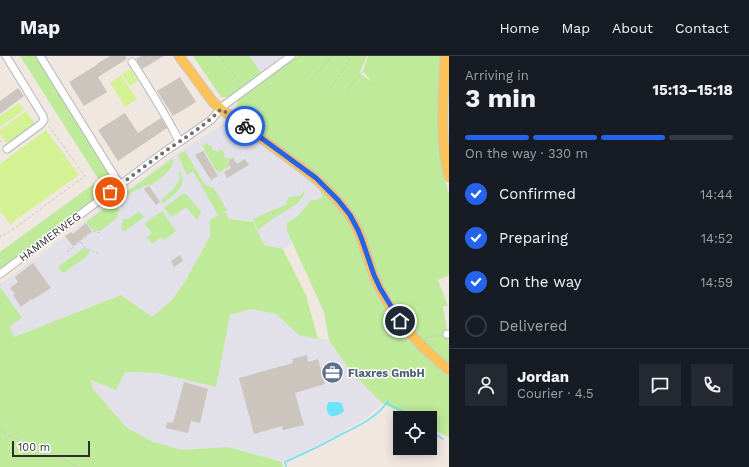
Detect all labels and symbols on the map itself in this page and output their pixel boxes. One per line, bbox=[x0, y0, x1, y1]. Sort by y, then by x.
courier bbox=[225, 106, 265, 146]
pin bbox=[93, 175, 127, 209]
street label: HAMMERWEG bbox=[17, 210, 83, 264]
pin bbox=[383, 304, 417, 338]
office icon: Flaxres GmbH bbox=[320, 360, 346, 386]
place label: Flaxres GmbH bbox=[348, 367, 425, 380]
scale bar bbox=[12, 439, 90, 458]

